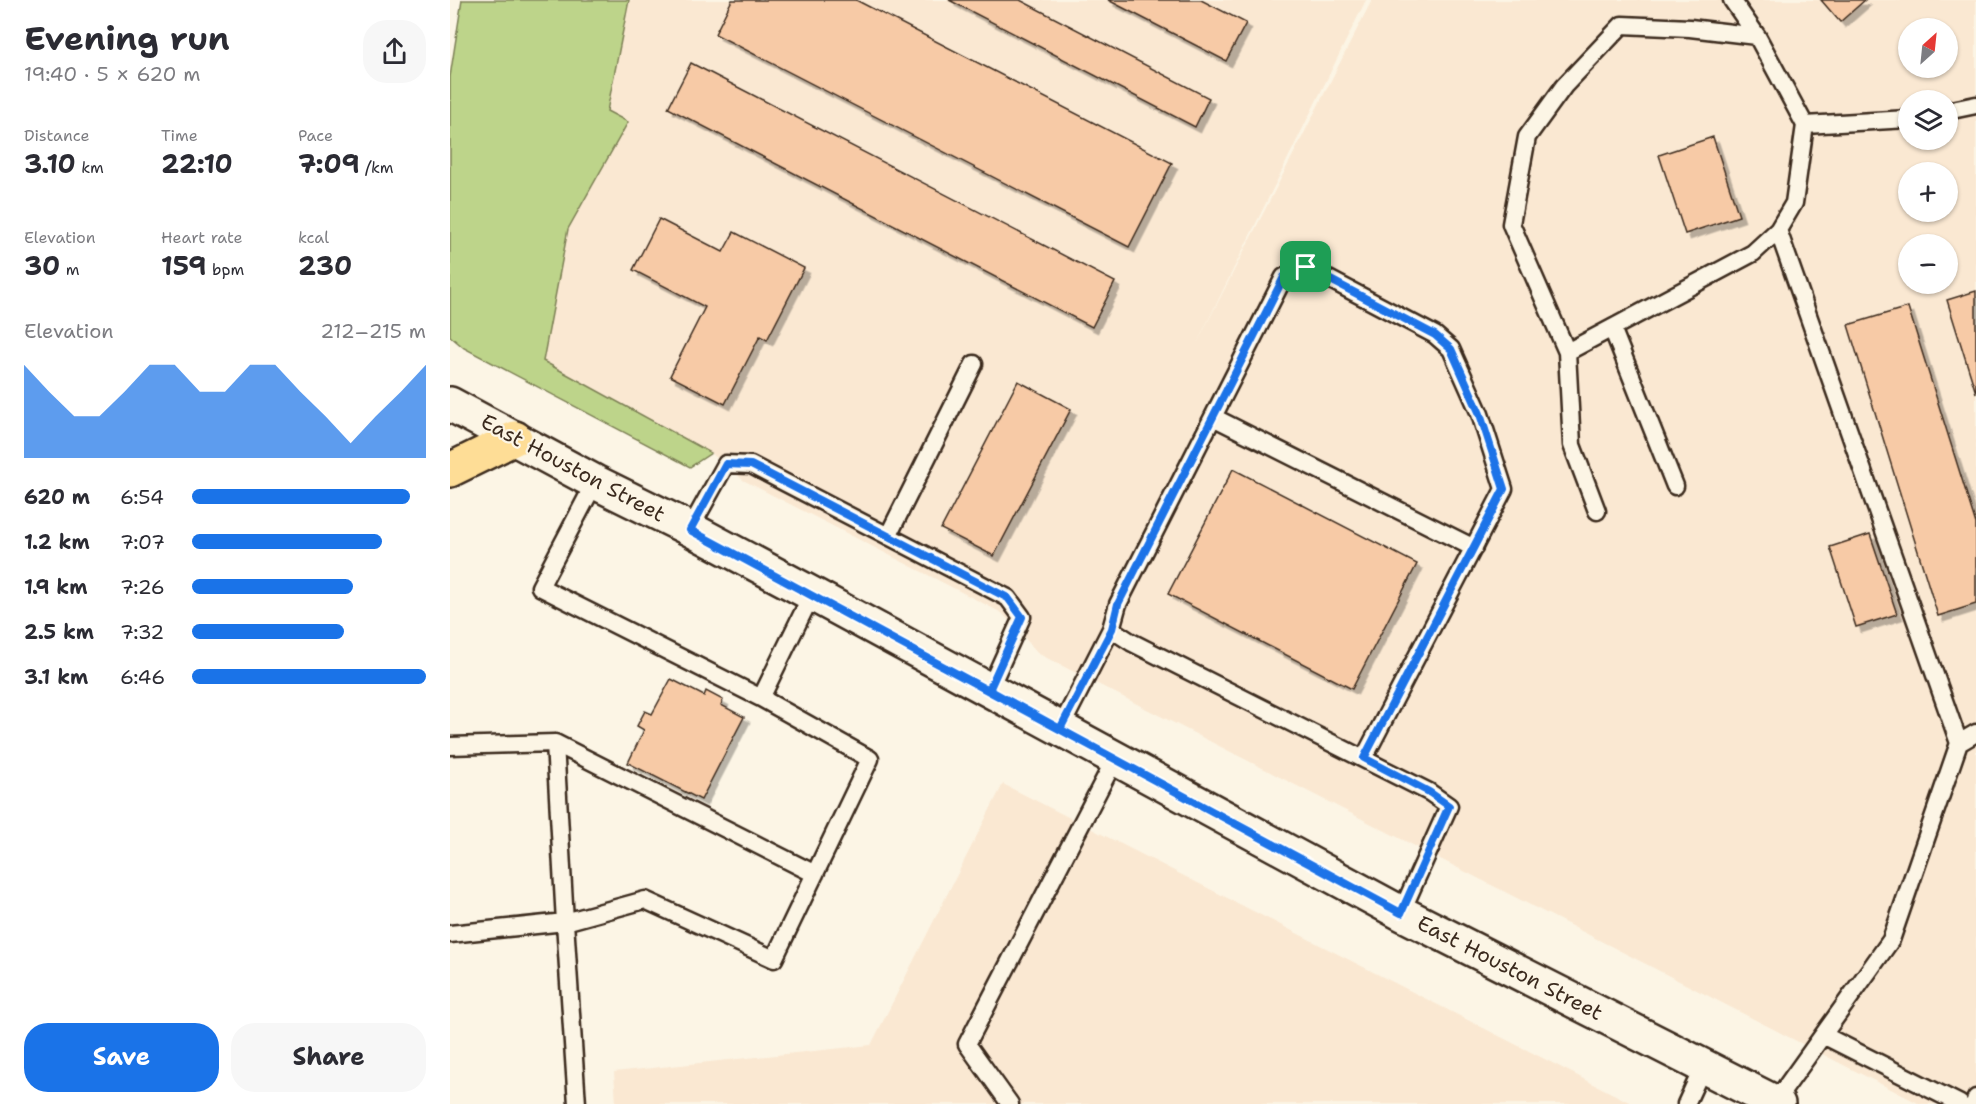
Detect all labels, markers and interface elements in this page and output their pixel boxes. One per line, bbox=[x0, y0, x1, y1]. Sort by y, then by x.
text: Evening run bbox=[24, 16, 230, 61]
north arrow bbox=[1898, 18, 1958, 78]
map controls bbox=[1898, 18, 1958, 294]
button: share bbox=[363, 20, 426, 83]
text: 19:40 · 5 × 620 m bbox=[24, 61, 201, 87]
button: layers bbox=[1898, 90, 1958, 150]
text: Distance bbox=[24, 125, 90, 146]
text: Time bbox=[161, 125, 198, 146]
text: Pace bbox=[298, 125, 333, 146]
text: 3.10 bbox=[24, 146, 76, 181]
text: 22:10 bbox=[161, 146, 233, 181]
text: 7:09 bbox=[298, 146, 360, 181]
text: km bbox=[76, 157, 104, 178]
text: /km bbox=[360, 157, 394, 178]
button: + bbox=[1898, 162, 1958, 222]
text: Elevation bbox=[24, 227, 96, 248]
text: Heart rate bbox=[161, 227, 243, 248]
text: kcal bbox=[298, 227, 329, 248]
button: − bbox=[1898, 234, 1958, 294]
pin bbox=[1280, 241, 1331, 292]
text: 30 bbox=[24, 248, 60, 283]
text: 159 bbox=[161, 248, 207, 283]
text: 230 bbox=[298, 248, 352, 283]
icon: arrive bbox=[1289, 250, 1322, 283]
text: m bbox=[60, 259, 80, 280]
text: bpm bbox=[207, 259, 244, 280]
text: Elevation bbox=[24, 318, 114, 344]
text: 212–215 m bbox=[320, 318, 426, 344]
street label: East Houston Street bbox=[476, 408, 670, 528]
text: 620 m bbox=[24, 484, 90, 510]
text: 6:54 bbox=[120, 484, 164, 510]
text: 1.2 km bbox=[24, 529, 90, 555]
text: 7:07 bbox=[120, 529, 165, 555]
text: 1.9 km bbox=[24, 574, 87, 600]
text: 7:26 bbox=[120, 574, 165, 600]
text: 2.5 km bbox=[24, 619, 94, 645]
text: 7:32 bbox=[120, 619, 164, 645]
text: 3.1 km bbox=[24, 664, 88, 690]
text: 6:46 bbox=[120, 664, 165, 690]
street label: East Houston Street bbox=[1412, 909, 1608, 1027]
button: Save bbox=[24, 1023, 219, 1092]
button: Share bbox=[231, 1023, 426, 1092]

